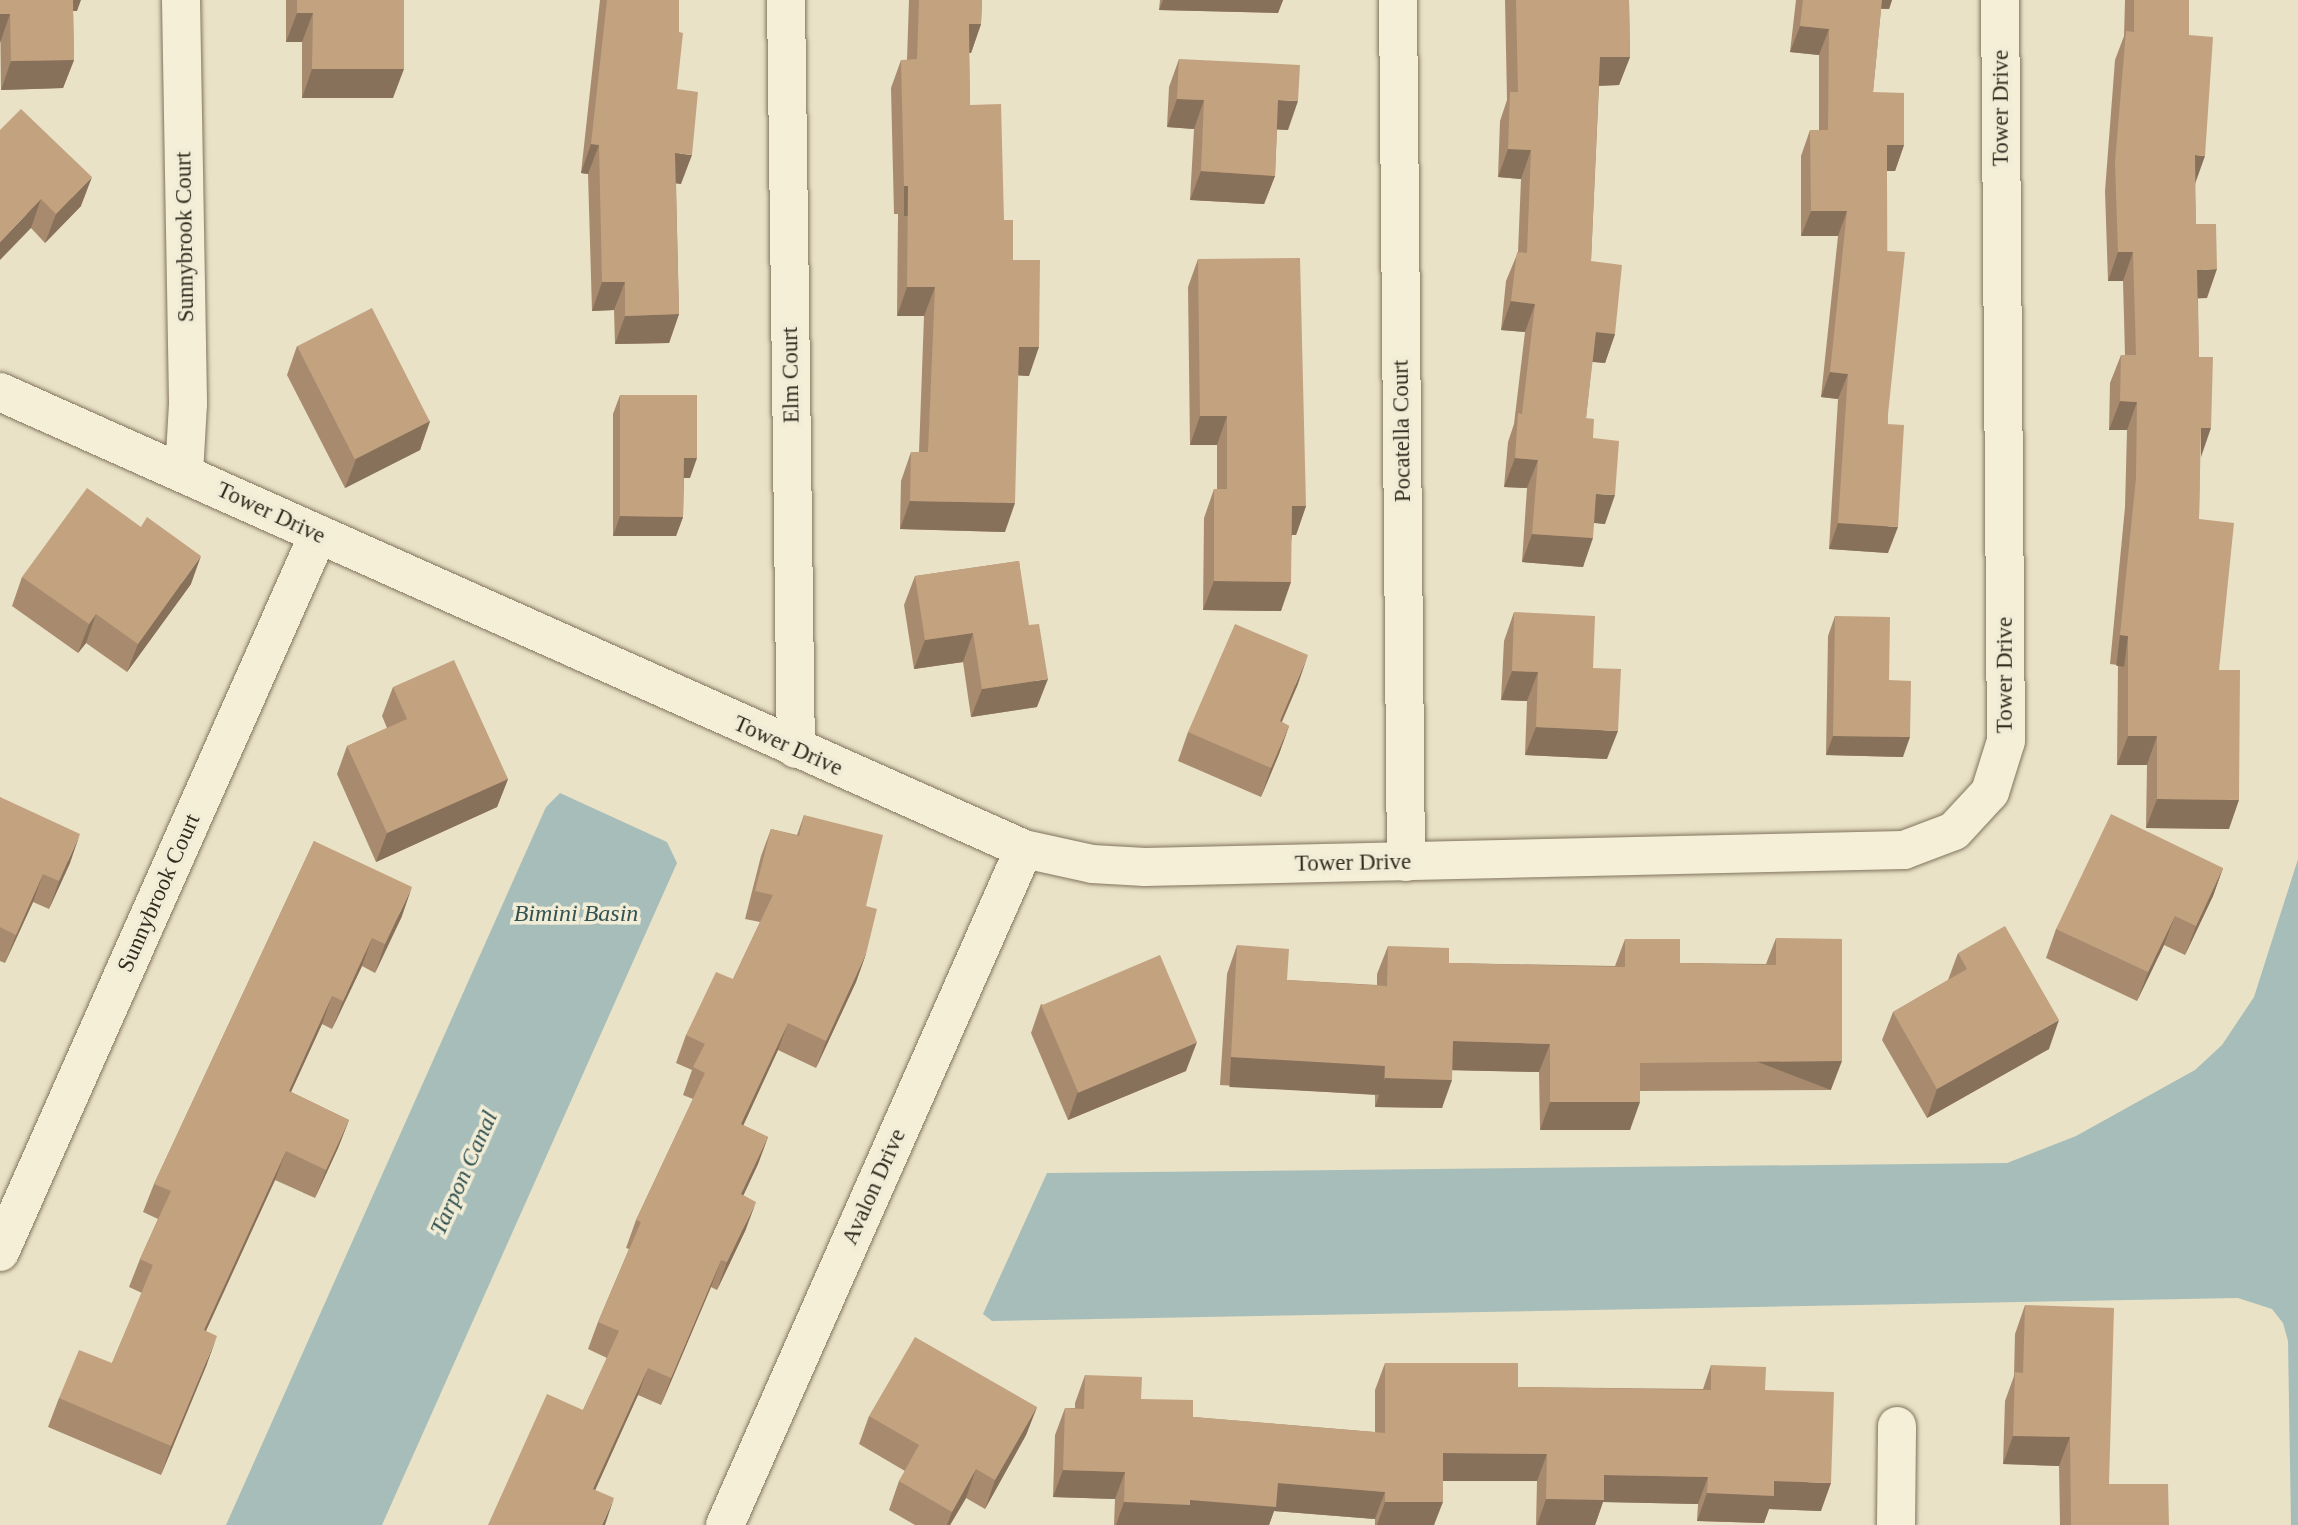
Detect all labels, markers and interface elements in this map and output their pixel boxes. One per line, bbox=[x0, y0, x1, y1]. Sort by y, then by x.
street label: Tower Drive bbox=[1987, 50, 2015, 166]
street label: Sunnybrook Court bbox=[170, 151, 200, 323]
street label: Elm Court bbox=[776, 327, 806, 423]
street label: Pocatella Court bbox=[1387, 360, 1417, 502]
street label: Tower Drive bbox=[212, 476, 330, 550]
street label: Tower Drive bbox=[1991, 617, 2019, 733]
street label: Tower Drive bbox=[729, 710, 847, 782]
street label: Sunnybrook Court bbox=[112, 809, 206, 977]
street label: Tower Drive bbox=[1294, 848, 1412, 878]
water label: Bimini Basin bbox=[514, 900, 638, 928]
water label: Tarpon Canal bbox=[424, 1106, 504, 1240]
street label: Avalon Drive bbox=[836, 1125, 912, 1249]

